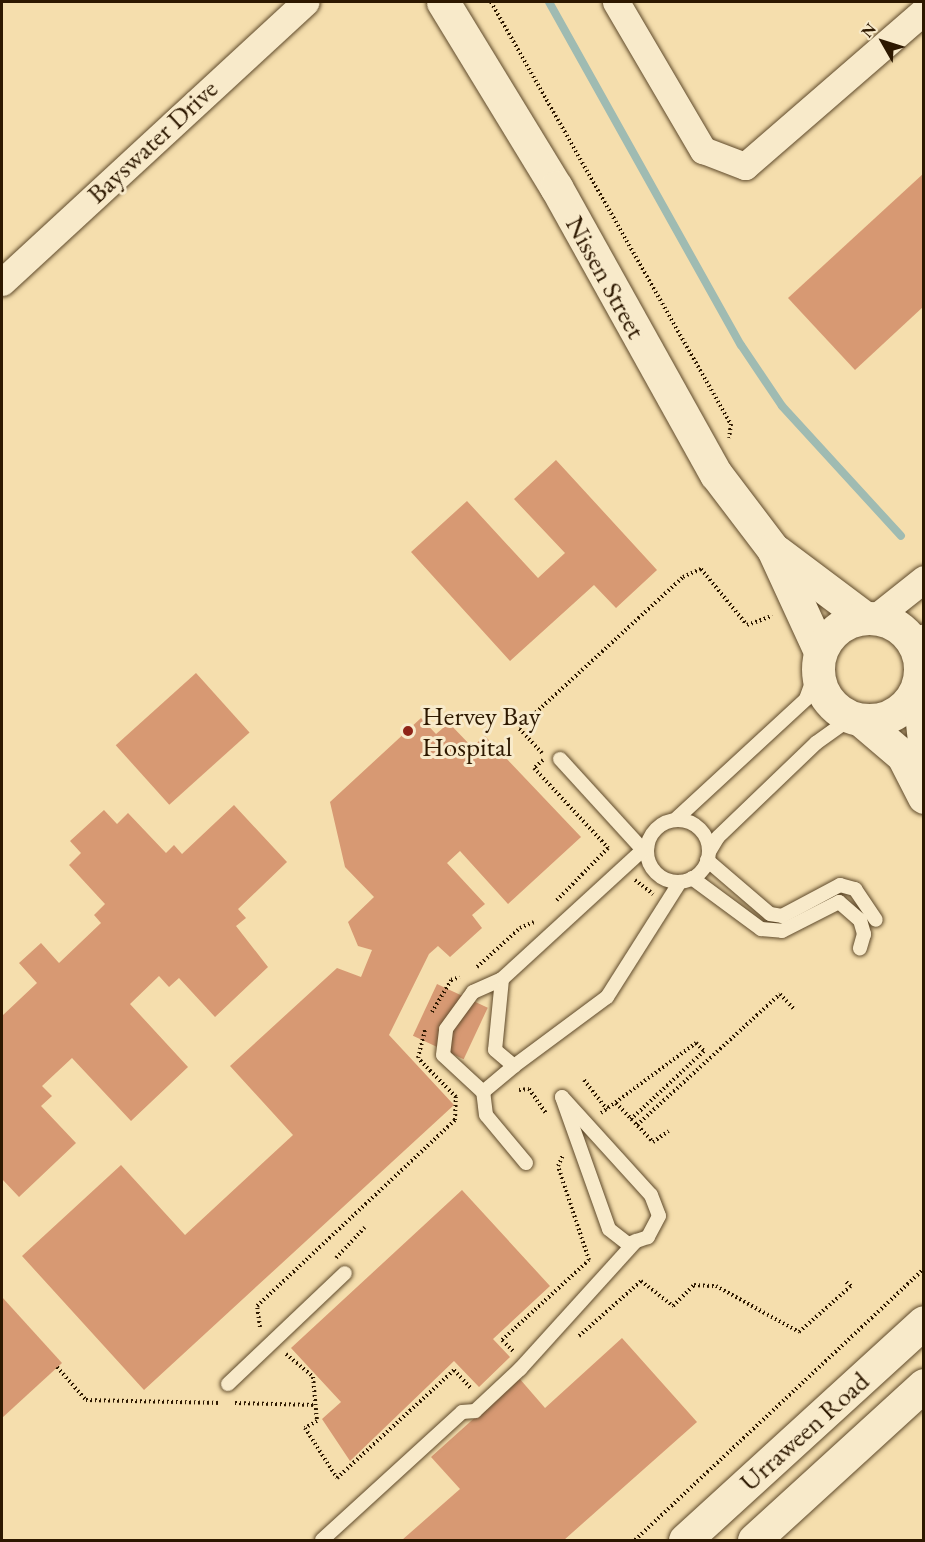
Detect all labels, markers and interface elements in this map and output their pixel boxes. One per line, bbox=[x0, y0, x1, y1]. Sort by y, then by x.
north arrow bbox=[853, 12, 913, 72]
text: N bbox=[856, 19, 881, 42]
street label: Bayswater Drive bbox=[80, 72, 224, 210]
street label: Nissen Street bbox=[559, 210, 653, 344]
place label: Hervey Bay Hospital bbox=[422, 699, 541, 762]
marker: Hervey Bay Hospital bbox=[399, 722, 417, 740]
street label: Urraween Road bbox=[733, 1364, 875, 1498]

